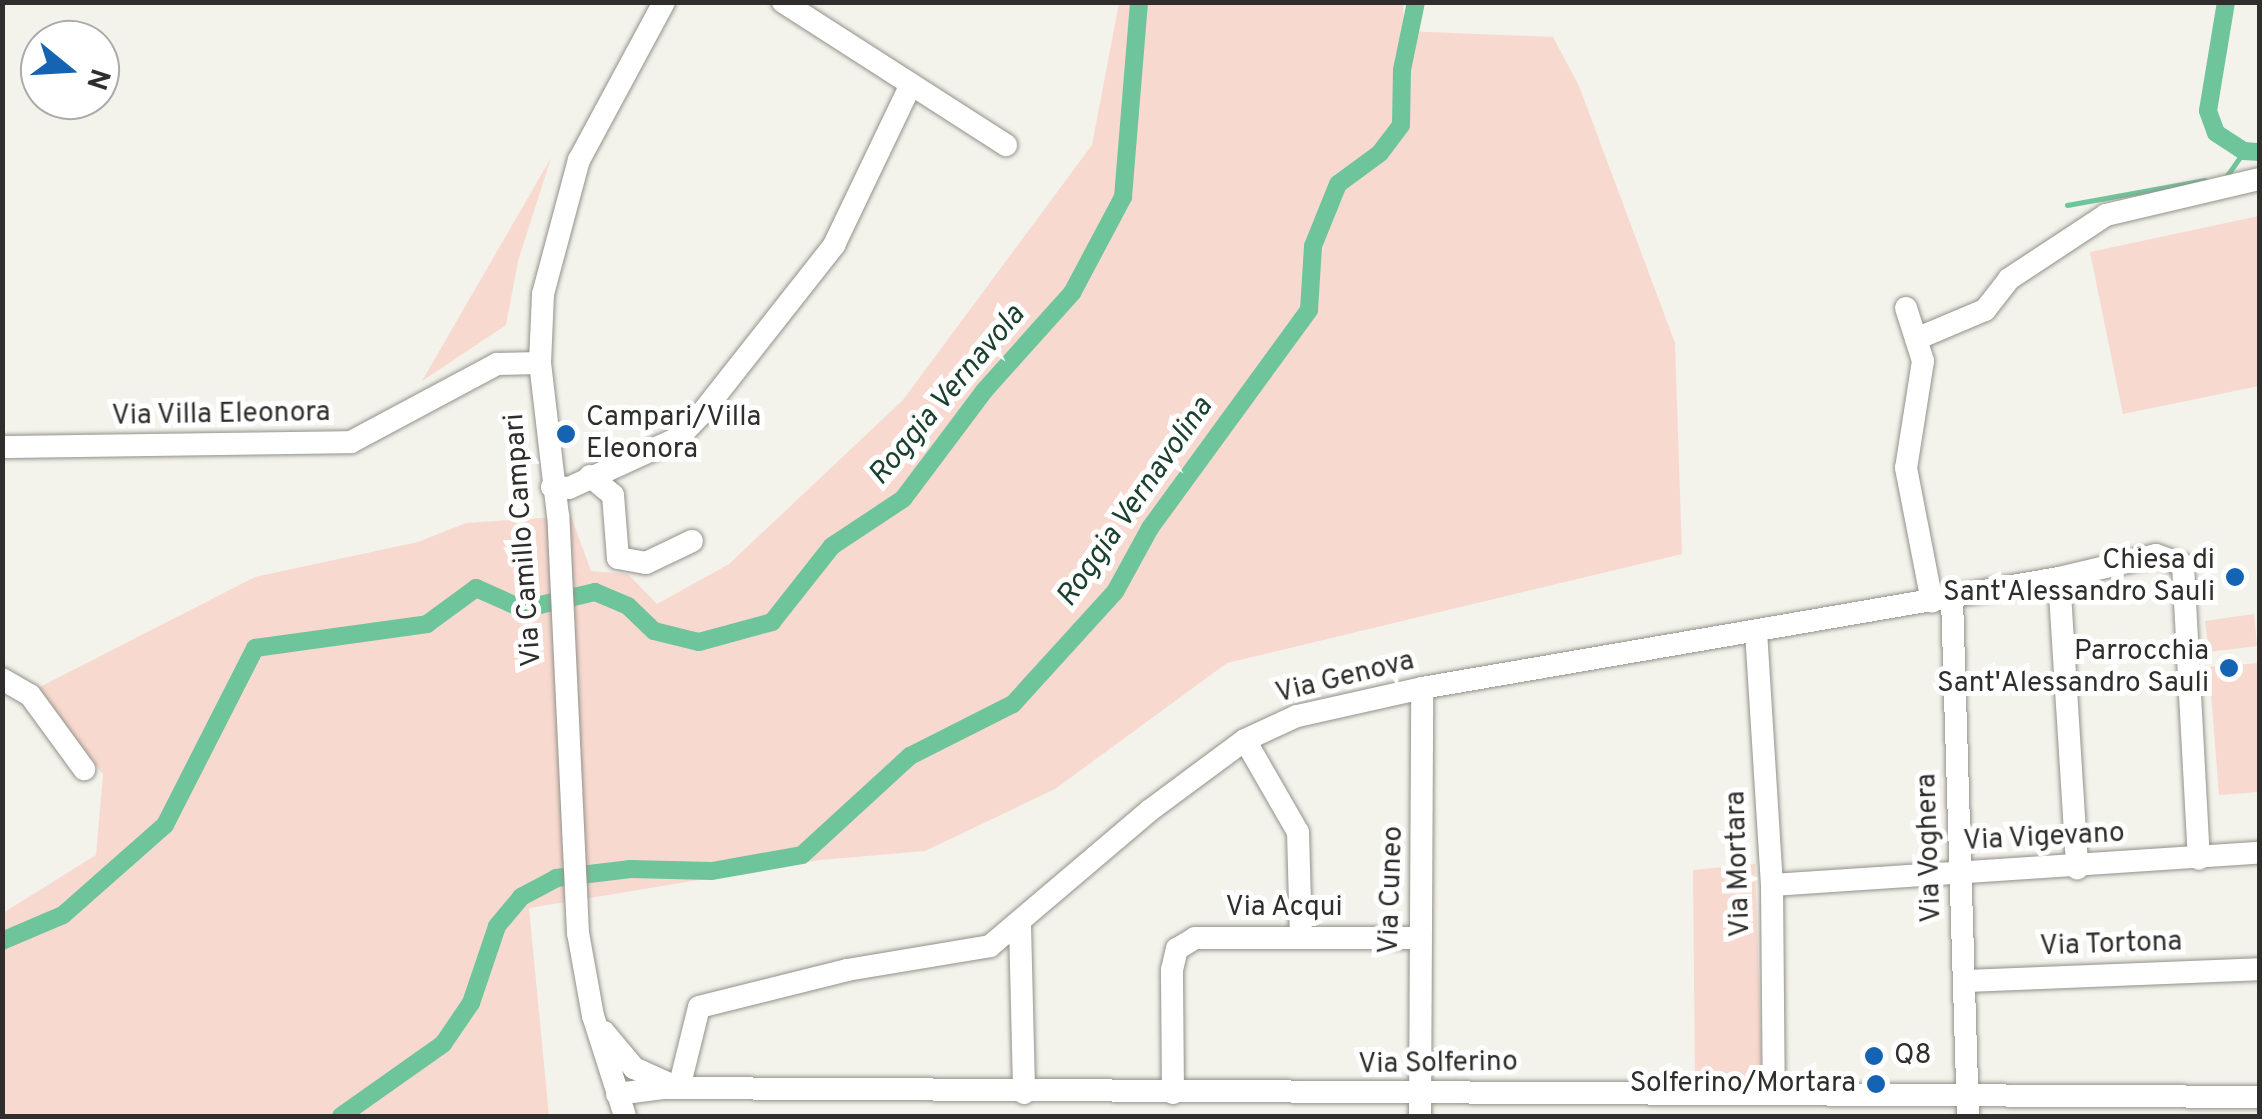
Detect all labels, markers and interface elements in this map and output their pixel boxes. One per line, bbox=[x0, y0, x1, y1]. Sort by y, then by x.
north arrow bbox=[20, 20, 120, 120]
text: N bbox=[76, 64, 117, 94]
water label: Roggia Vernavola bbox=[862, 298, 1034, 494]
water label: Roggia Vernavolina bbox=[1050, 391, 1222, 615]
street label: Via Villa Eleonora bbox=[111, 396, 331, 434]
place label: Campari/Villa Eleonora bbox=[586, 401, 761, 467]
street label: Via Camillo Campari bbox=[498, 412, 550, 668]
marker: Campari/Villa Eleonora bbox=[555, 423, 577, 445]
place label: Chiesa di Sant'Alessandro Sauli bbox=[1943, 544, 2215, 610]
marker: Chiesa di Sant'Alessandro Sauli bbox=[2224, 566, 2246, 588]
place label: Parrocchia Sant'Alessandro Sauli bbox=[1937, 635, 2209, 701]
street label: Via Genova bbox=[1272, 645, 1418, 711]
marker: Parrocchia Sant'Alessandro Sauli bbox=[2218, 657, 2240, 679]
street label: Via Voghera bbox=[1911, 772, 1949, 924]
street label: Via Mortara bbox=[1720, 790, 1758, 938]
street label: Via Vigevano bbox=[1962, 817, 2126, 859]
street label: Via Cuneo bbox=[1373, 825, 1411, 955]
street label: Via Acqui bbox=[1225, 891, 1343, 925]
street label: Via Tortona bbox=[2039, 926, 2183, 964]
place label: Q8 bbox=[1894, 1039, 1932, 1073]
marker: Q8 bbox=[1863, 1045, 1885, 1067]
street label: Via Solferino bbox=[1358, 1046, 1518, 1082]
place label: Solferino/Mortara bbox=[1630, 1067, 1856, 1101]
marker: Solferino/Mortara bbox=[1865, 1073, 1887, 1095]

